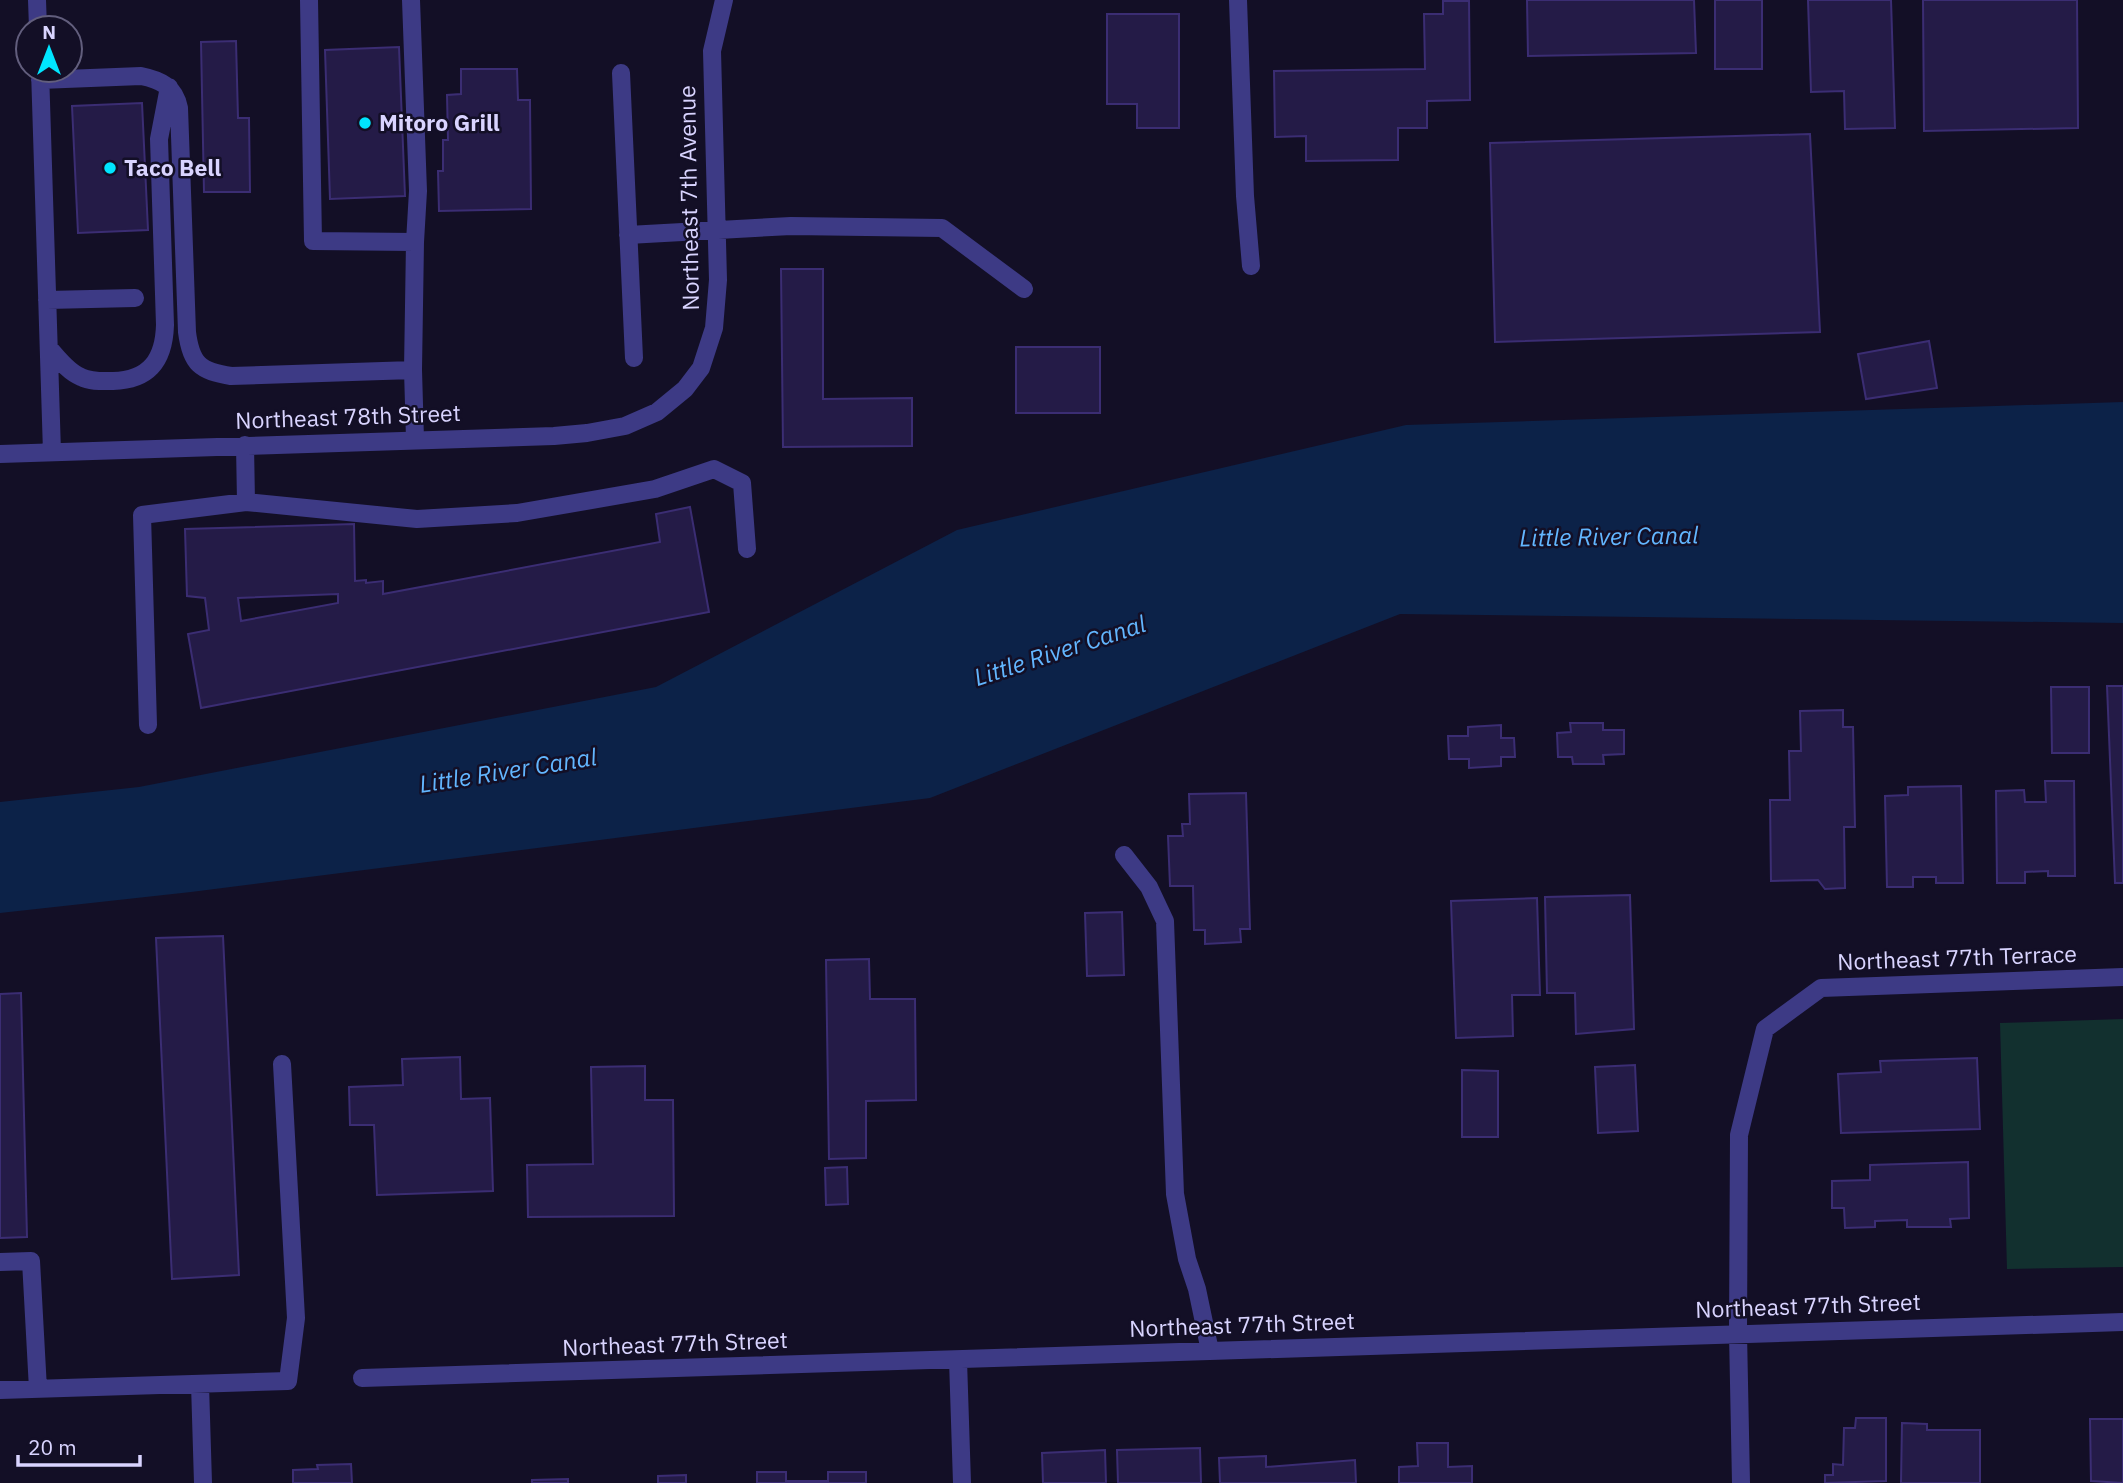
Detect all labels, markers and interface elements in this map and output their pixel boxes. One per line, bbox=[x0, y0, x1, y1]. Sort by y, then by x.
north arrow bbox=[14, 14, 84, 84]
text: N bbox=[42, 20, 56, 44]
street label: Northeast 7th Avenue bbox=[671, 85, 705, 311]
place label: Mitoro Grill bbox=[379, 107, 500, 137]
marker: Mitoro Grill bbox=[357, 115, 373, 131]
place label: Taco Bell bbox=[124, 152, 221, 182]
marker: Taco Bell bbox=[102, 160, 118, 176]
street label: Northeast 78th Street bbox=[235, 397, 461, 435]
water label: Little River Canal bbox=[1519, 518, 1699, 554]
water label: Little River Canal bbox=[970, 607, 1150, 693]
water label: Little River Canal bbox=[417, 740, 599, 800]
street label: Northeast 77th Terrace bbox=[1837, 938, 2077, 976]
street label: Northeast 77th Street bbox=[1695, 1286, 1921, 1324]
street label: Northeast 77th Street bbox=[1129, 1305, 1355, 1343]
street label: Northeast 77th Street bbox=[562, 1324, 788, 1362]
scale bar bbox=[18, 1424, 140, 1468]
text: 20 m bbox=[28, 1433, 77, 1461]

